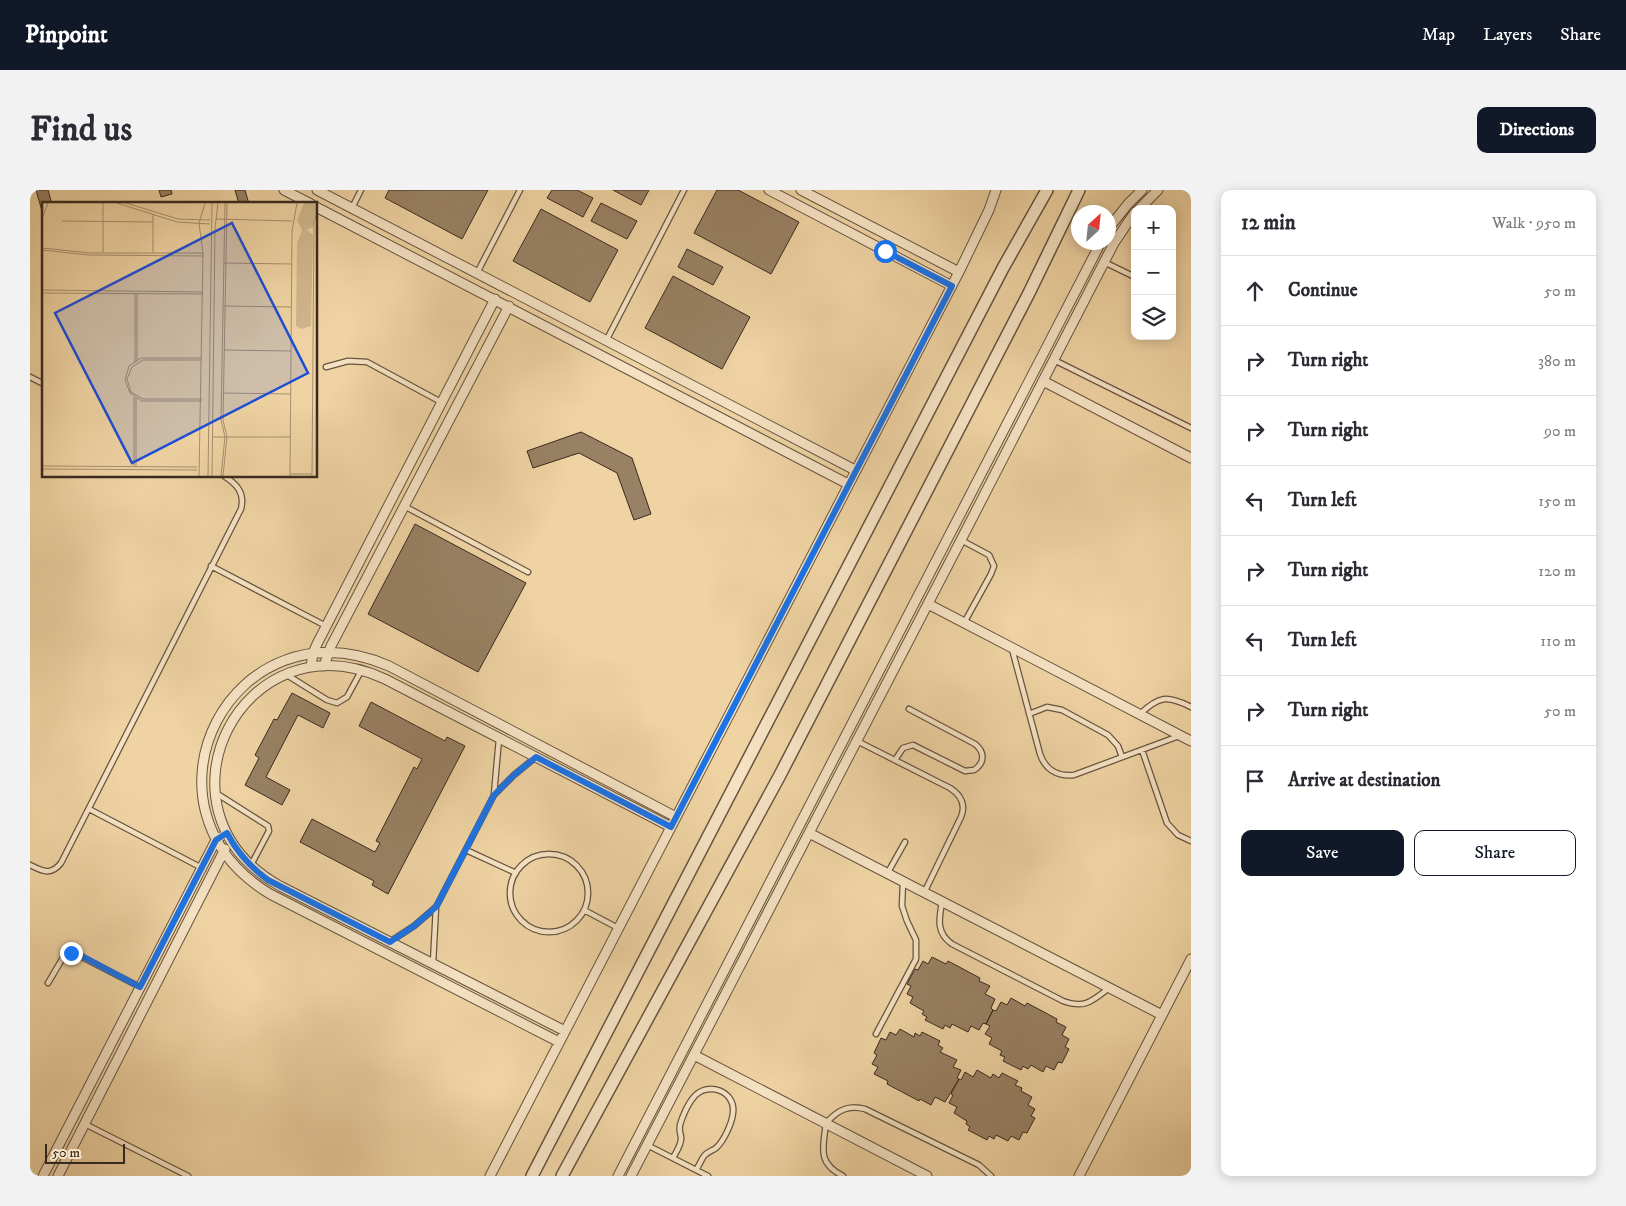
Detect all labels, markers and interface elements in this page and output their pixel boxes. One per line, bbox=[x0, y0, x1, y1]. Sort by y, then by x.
text: Pinpoint bbox=[25, 20, 108, 50]
text: Map bbox=[1422, 24, 1455, 46]
text: Layers bbox=[1483, 24, 1532, 46]
text: Share bbox=[1560, 24, 1601, 46]
button: Directions bbox=[1477, 107, 1596, 153]
text: Find us bbox=[30, 108, 132, 152]
inset map bbox=[42, 202, 318, 478]
north arrow bbox=[1071, 205, 1116, 250]
map controls bbox=[1131, 205, 1176, 340]
button: + bbox=[1131, 205, 1176, 250]
text: 12 min bbox=[1241, 210, 1296, 236]
text: Walk · 950 m bbox=[1492, 213, 1576, 233]
route start bbox=[874, 240, 897, 263]
button: − bbox=[1131, 250, 1176, 295]
icon: ahead bbox=[1241, 277, 1269, 305]
text: Continue bbox=[1288, 279, 1358, 302]
text: 50 m bbox=[1544, 281, 1576, 301]
button: layers bbox=[1131, 295, 1176, 340]
icon: right bbox=[1241, 347, 1269, 375]
text: Turn right bbox=[1288, 349, 1368, 372]
text: 380 m bbox=[1538, 351, 1576, 371]
icon: right bbox=[1241, 417, 1269, 445]
text: Turn right bbox=[1288, 419, 1368, 442]
text: 90 m bbox=[1544, 421, 1576, 441]
icon: left bbox=[1241, 487, 1269, 515]
text: Turn left bbox=[1288, 489, 1357, 512]
text: 150 m bbox=[1538, 491, 1576, 511]
icon: right bbox=[1241, 557, 1269, 585]
text: Turn right bbox=[1288, 559, 1368, 582]
text: 120 m bbox=[1538, 561, 1576, 581]
icon: left bbox=[1241, 627, 1269, 655]
text: Turn left bbox=[1288, 629, 1357, 652]
text: 110 m bbox=[1540, 631, 1576, 651]
icon: right bbox=[1241, 697, 1269, 725]
text: Turn right bbox=[1288, 699, 1368, 722]
text: 50 m bbox=[1544, 701, 1576, 721]
icon: arrive bbox=[1241, 767, 1269, 795]
text: Arrive at destination bbox=[1288, 769, 1440, 792]
button: Save bbox=[1241, 830, 1404, 876]
button: Share bbox=[1414, 830, 1576, 876]
route end bbox=[60, 942, 83, 965]
scale bar bbox=[45, 1141, 125, 1164]
text: 50 m bbox=[52, 1144, 80, 1162]

